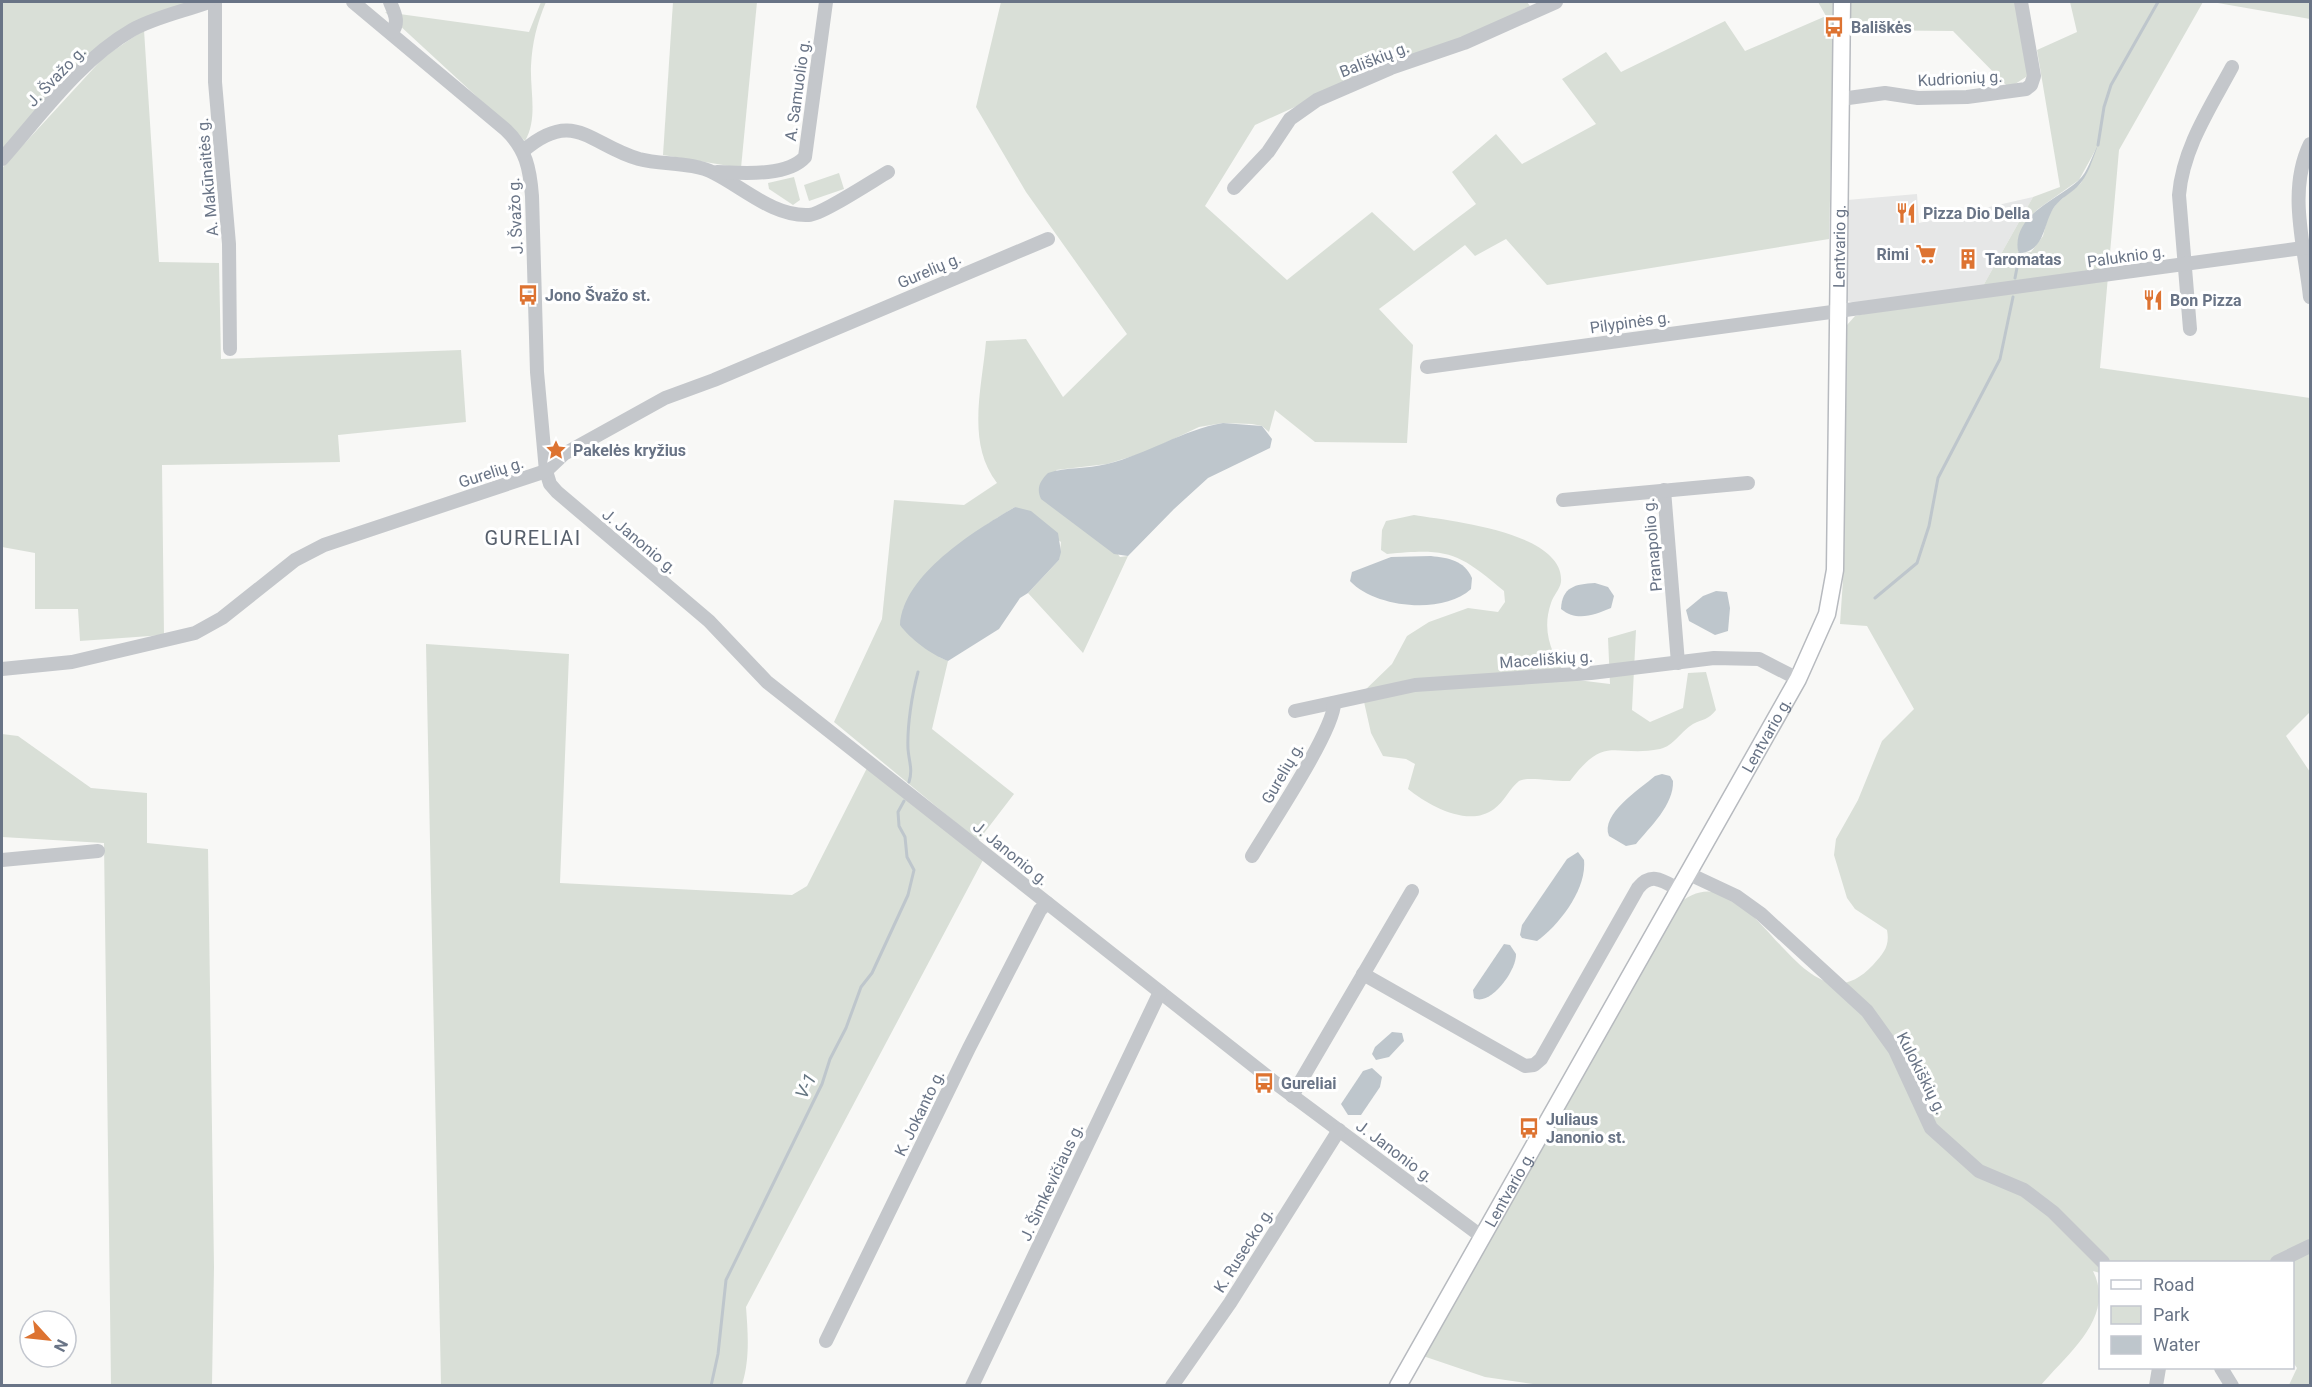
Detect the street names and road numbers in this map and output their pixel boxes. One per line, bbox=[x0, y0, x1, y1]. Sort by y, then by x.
street label: A. Samuolio g. bbox=[781, 38, 814, 142]
street label: Bališkių g. bbox=[1337, 38, 1412, 81]
street label: J. Švažo g. bbox=[22, 41, 90, 111]
street label: Kudrionių g. bbox=[1917, 67, 2003, 90]
street label: A. Makūnaitės g. bbox=[193, 117, 222, 237]
street label: J. Švažo g. bbox=[503, 177, 527, 255]
street label: Lentvario g. bbox=[1829, 205, 1850, 288]
street label: Paluknio g. bbox=[2086, 242, 2166, 271]
street label: Gurelių g. bbox=[895, 249, 964, 292]
street label: Pilypinės g. bbox=[1589, 307, 1672, 338]
street label: Gurelių g. bbox=[456, 453, 526, 492]
street label: Pranapolio g. bbox=[1639, 497, 1666, 592]
street label: J. Janonio g. bbox=[599, 505, 681, 578]
street label: Maceliškių g. bbox=[1499, 647, 1593, 672]
street label: Lentvario g. bbox=[1738, 694, 1796, 776]
street label: Gurelių g. bbox=[1257, 739, 1307, 807]
street label: J. Janonio g. bbox=[969, 817, 1052, 890]
street label: Kulokiškių g. bbox=[1893, 1029, 1950, 1118]
street label: K. Jokanto g. bbox=[890, 1067, 948, 1159]
street label: J. Janonio g. bbox=[1352, 1116, 1437, 1187]
street label: J. Šimkevičiaus g. bbox=[1015, 1120, 1087, 1244]
street label: Lentvario g. bbox=[1481, 1149, 1538, 1230]
street label: K. Rusecko g. bbox=[1210, 1204, 1277, 1296]

